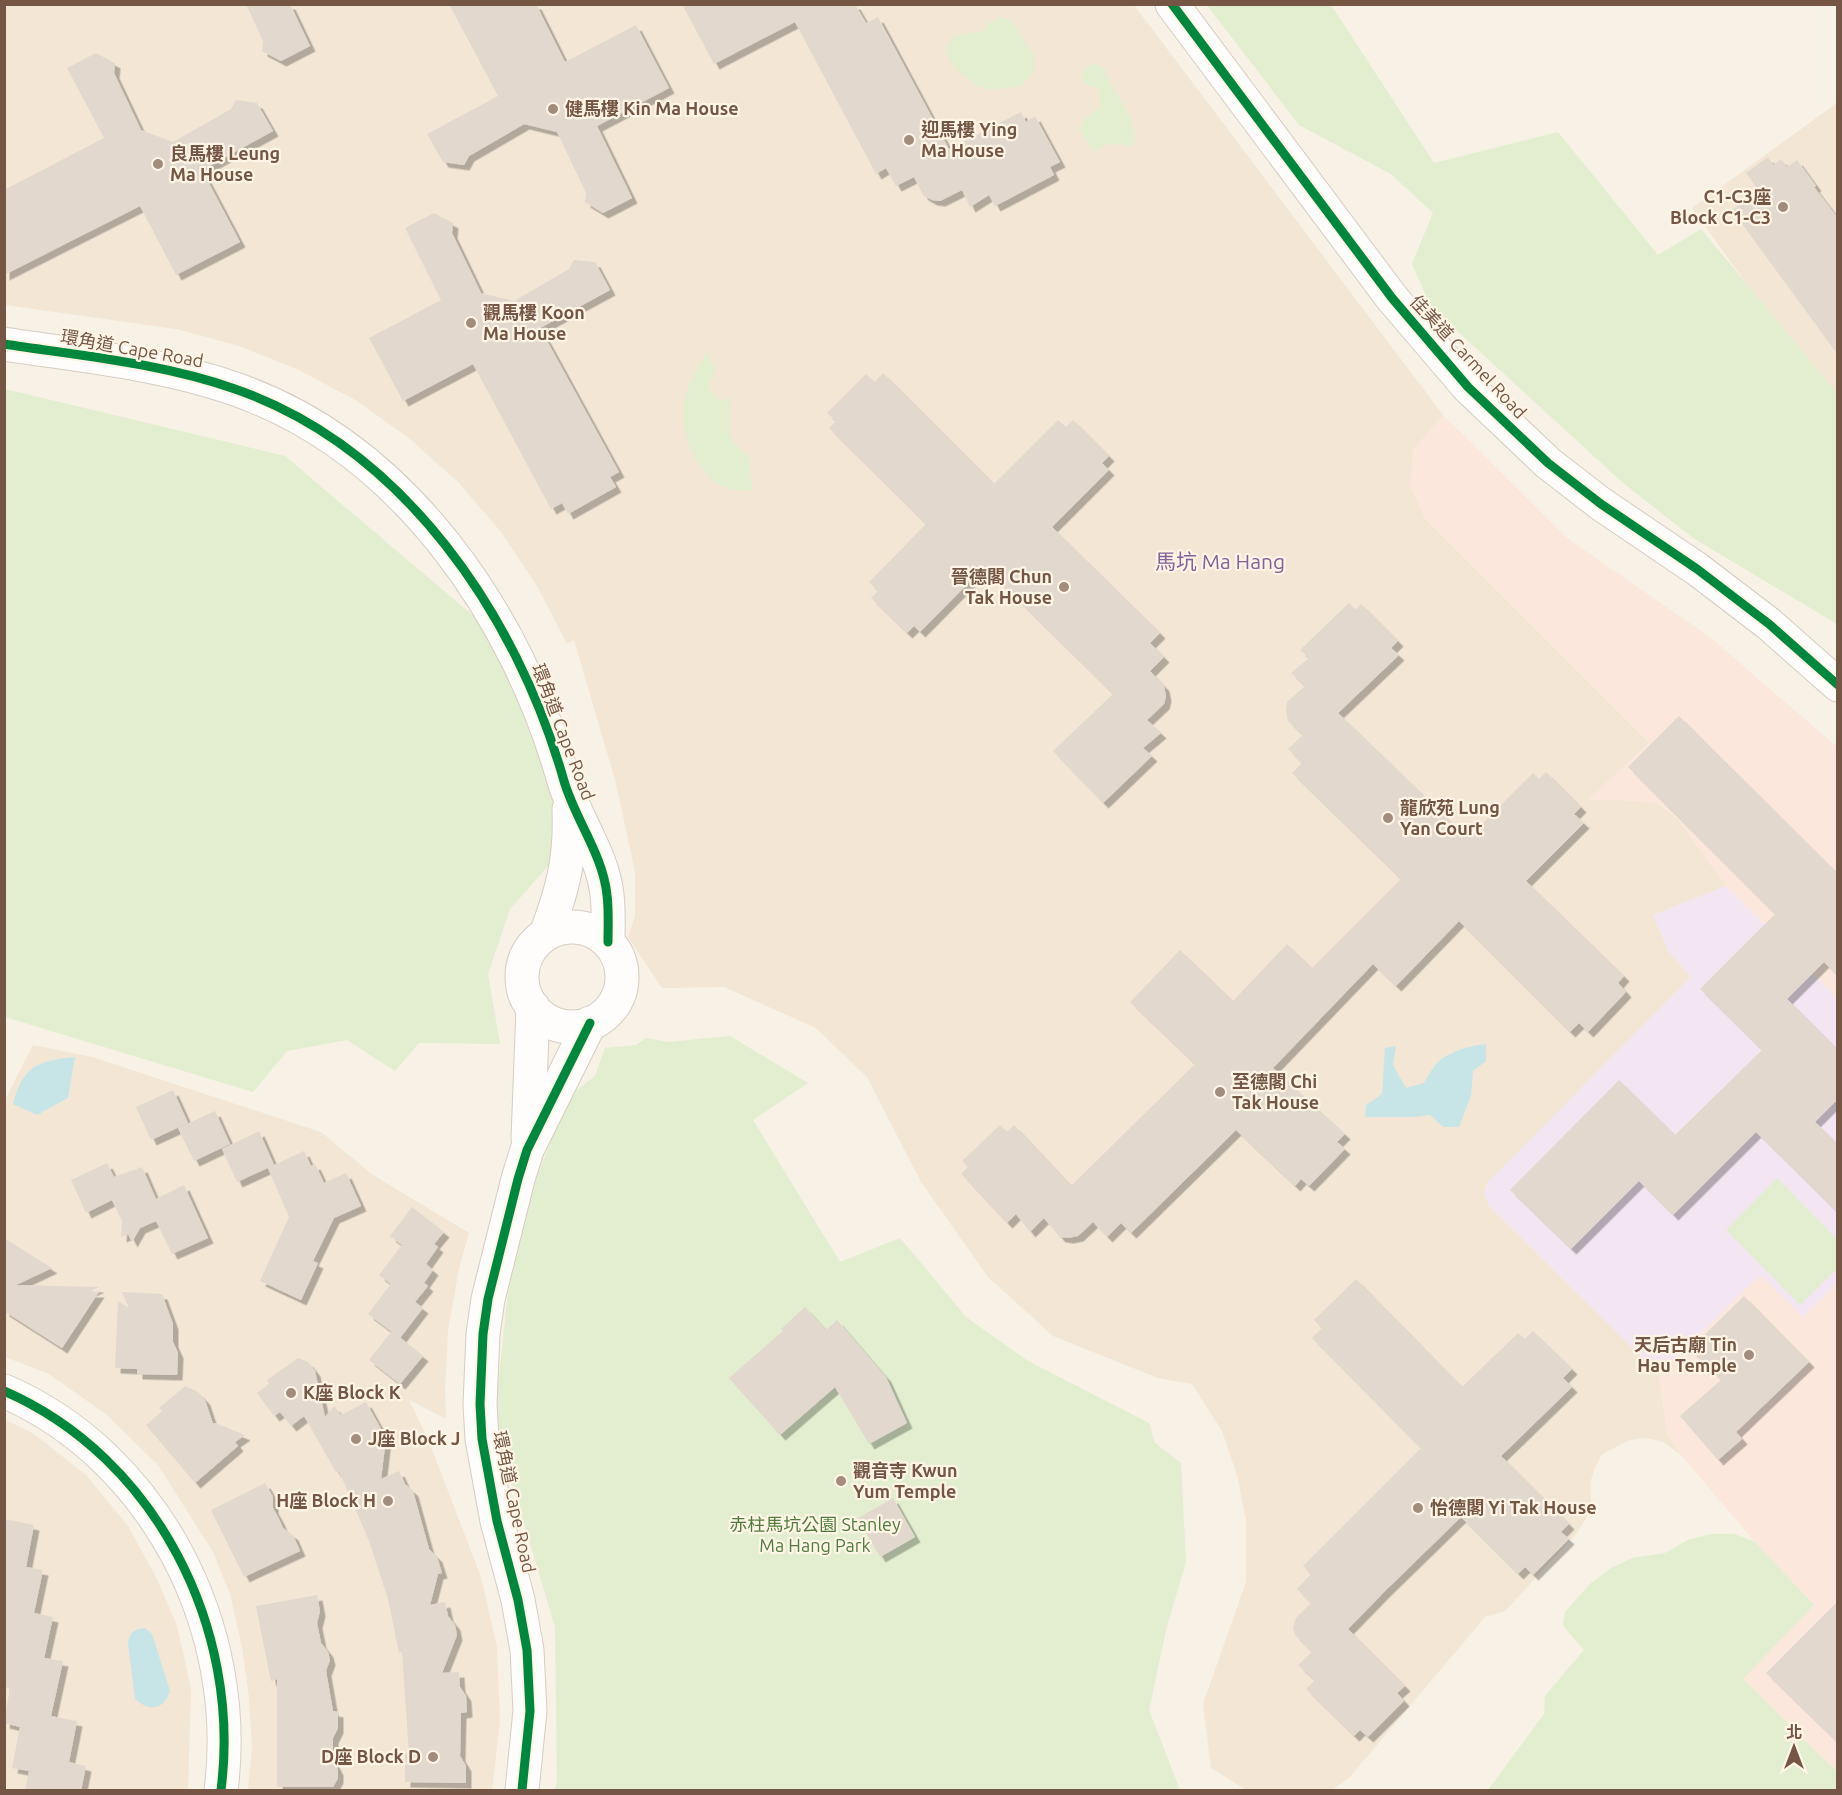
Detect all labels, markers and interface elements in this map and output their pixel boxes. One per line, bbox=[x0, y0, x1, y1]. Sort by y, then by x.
place label: 健馬樓 Kin Ma House bbox=[565, 98, 739, 118]
marker: 健馬樓 Kin Ma House bbox=[546, 102, 560, 116]
place label: 迎馬樓 Ying Ma House bbox=[921, 119, 1017, 160]
marker: 迎馬樓 Ying Ma House bbox=[902, 133, 916, 147]
place label: 良馬樓 Leung Ma House bbox=[170, 143, 280, 184]
marker: 良馬樓 Leung Ma House bbox=[151, 157, 165, 171]
place label: C1-C3座 Block C1-C3 bbox=[1670, 186, 1771, 227]
marker: C1-C3座 Block C1-C3 bbox=[1776, 200, 1790, 214]
street label: 佳美道 Carmel Road bbox=[1407, 291, 1531, 422]
place label: 觀馬樓 Koon Ma House bbox=[483, 302, 585, 343]
marker: 觀馬樓 Koon Ma House bbox=[464, 316, 478, 330]
street label: 環角道 Cape Road bbox=[59, 326, 205, 370]
district label: 馬坑 Ma Hang bbox=[1155, 549, 1285, 573]
place label: 晉德閣 Chun Tak House bbox=[951, 566, 1052, 607]
marker: 晉德閣 Chun Tak House bbox=[1057, 580, 1071, 594]
street label: 環角道 Cape Road bbox=[529, 661, 599, 803]
place label: 龍欣苑 Lung Yan Court bbox=[1400, 797, 1500, 838]
marker: 龍欣苑 Lung Yan Court bbox=[1381, 811, 1395, 825]
place label: 至德閣 Chi Tak House bbox=[1232, 1071, 1319, 1112]
marker: 至德閣 Chi Tak House bbox=[1213, 1085, 1227, 1099]
place label: 天后古廟 Tin Hau Temple bbox=[1634, 1334, 1737, 1375]
marker: 天后古廟 Tin Hau Temple bbox=[1742, 1348, 1756, 1362]
place label: K座 Block K bbox=[303, 1382, 401, 1402]
marker: K座 Block K bbox=[284, 1386, 298, 1400]
place label: J座 Block J bbox=[368, 1428, 460, 1448]
street label: 環角道 Cape Road bbox=[490, 1429, 540, 1575]
marker: J座 Block J bbox=[349, 1432, 363, 1446]
place label: 觀音寺 Kwun Yum Temple bbox=[853, 1460, 958, 1501]
marker: 觀音寺 Kwun Yum Temple bbox=[834, 1474, 848, 1488]
place label: H座 Block H bbox=[276, 1490, 376, 1510]
marker: H座 Block H bbox=[381, 1494, 395, 1508]
place label: 怡德閣 Yi Tak House bbox=[1430, 1497, 1597, 1517]
marker: 怡德閣 Yi Tak House bbox=[1411, 1501, 1425, 1515]
park label: 赤柱馬坑公園 Stanley Ma Hang Park bbox=[729, 1514, 901, 1555]
north arrow bbox=[1764, 1717, 1824, 1777]
text: 北 bbox=[1786, 1723, 1802, 1741]
place label: D座 Block D bbox=[321, 1746, 421, 1766]
marker: D座 Block D bbox=[426, 1750, 440, 1764]

